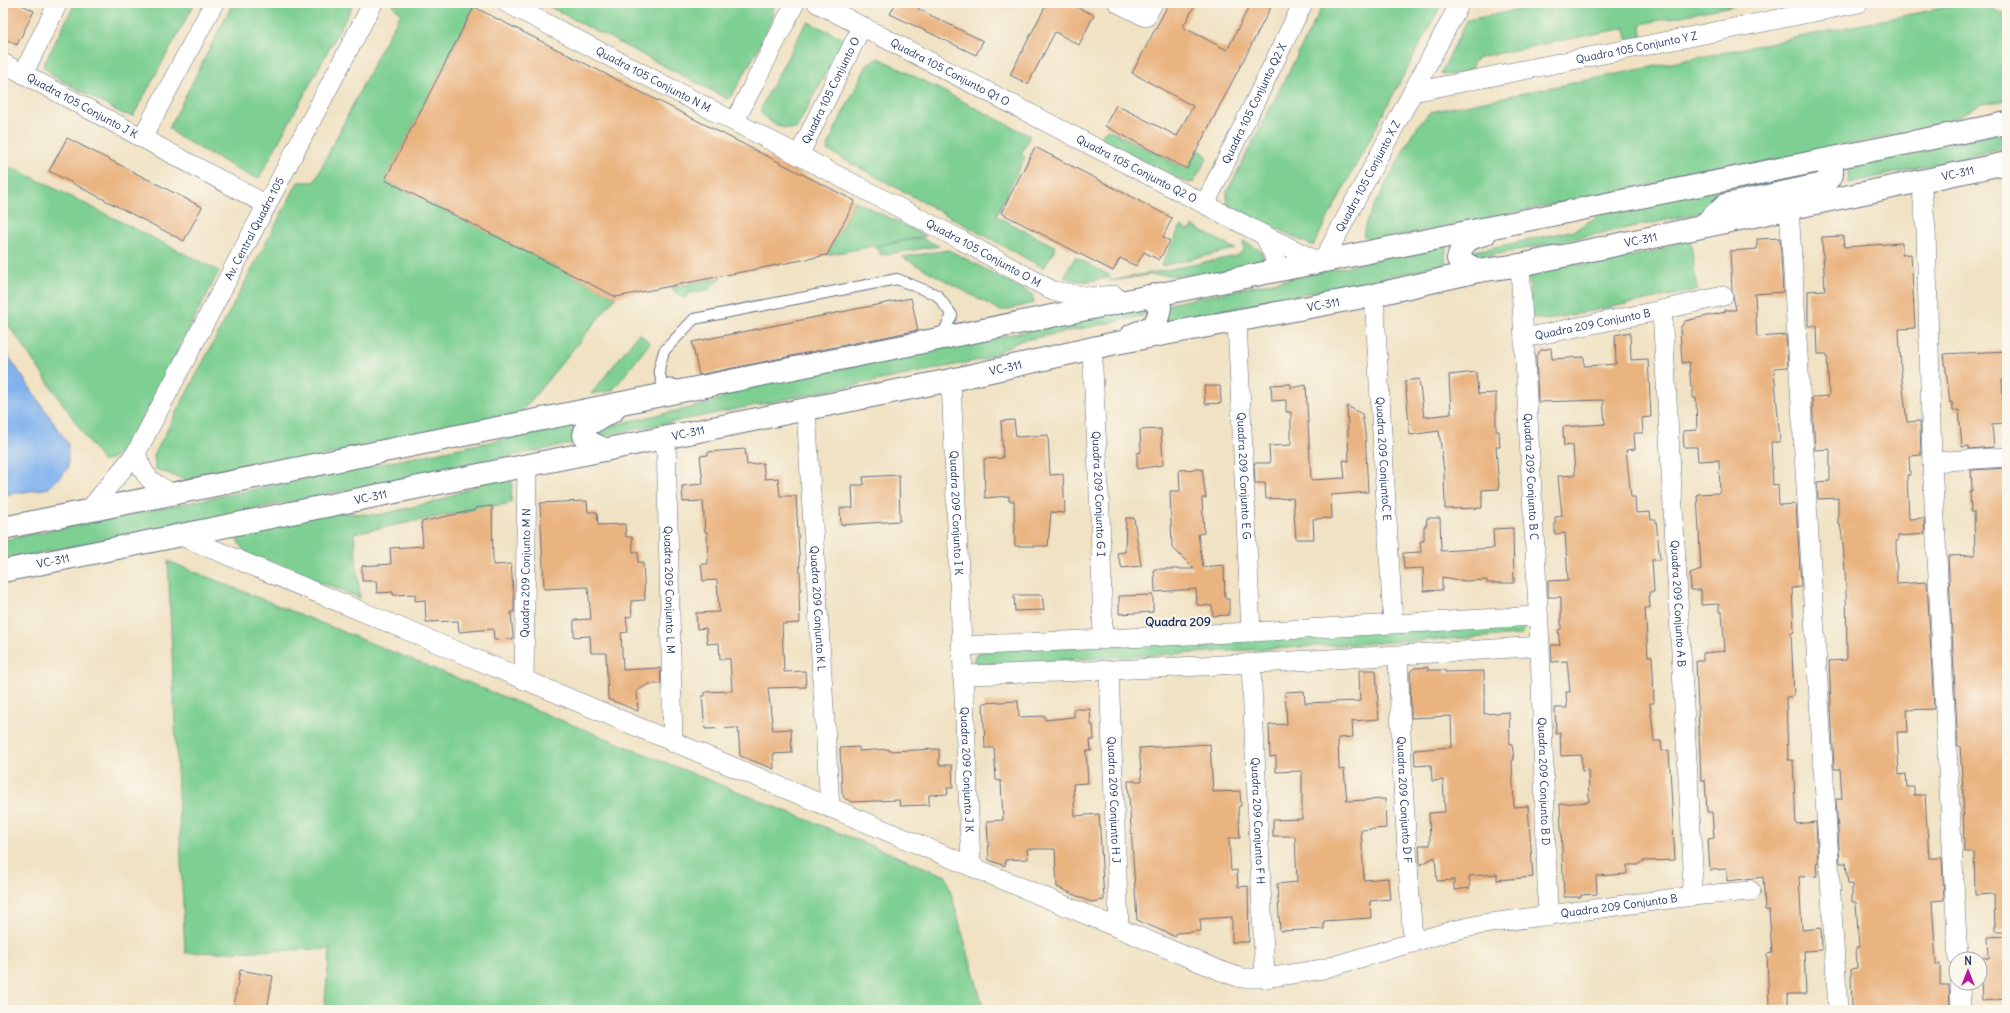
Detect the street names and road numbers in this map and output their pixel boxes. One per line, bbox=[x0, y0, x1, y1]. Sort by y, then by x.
street label: Quadra 105 Conjunto Y Z bbox=[1575, 28, 1699, 66]
street label: Quadra 105 Conjunto O bbox=[799, 35, 863, 146]
street label: Quadra 105 Conjunto Q1 O bbox=[888, 35, 1012, 109]
street label: Quadra 105 Conjunto Q2 X bbox=[1219, 41, 1289, 166]
street label: Quadra 105 Conjunto N M bbox=[593, 44, 713, 115]
street label: Quadra 105 Conjunto J K bbox=[24, 70, 140, 141]
street label: Quadra 105 Conjunto X Z bbox=[1333, 118, 1403, 234]
street label: Quadra 105 Conjunto Q2 O bbox=[1074, 132, 1199, 206]
street label: VC-311 bbox=[1940, 163, 1975, 184]
street label: Av. Central Quadra 105 bbox=[221, 175, 287, 282]
street label: Quadra 105 Conjunto O M bbox=[924, 216, 1043, 290]
street label: VC-311 bbox=[1623, 229, 1658, 250]
street label: VC-311 bbox=[1306, 295, 1341, 314]
street label: Quadra 209 Conjunto B bbox=[1534, 306, 1652, 343]
street label: VC-311 bbox=[988, 357, 1023, 378]
street label: Quadra 209 ConjuntoC E bbox=[1373, 396, 1394, 521]
street label: Quadra 209 Conjunto E G bbox=[1234, 412, 1254, 540]
street label: Quadra 209 Conjunto B C bbox=[1521, 413, 1541, 541]
street label: VC-311 bbox=[671, 423, 706, 443]
street label: Quadra 209 Conjunto G I bbox=[1089, 431, 1108, 557]
street label: Quadra 209 Conjunto I K bbox=[947, 450, 966, 576]
street label: VC-311 bbox=[353, 487, 388, 507]
street label: Quadra 209 Conjunto M N bbox=[518, 508, 533, 638]
street label: Quadra 209 Conjunto L M bbox=[661, 526, 678, 654]
street label: Quadra 209 Conjunto A B bbox=[1668, 540, 1689, 667]
street label: Quadra 209 Conjunto K L bbox=[807, 545, 829, 672]
street label: VC-311 bbox=[35, 551, 71, 571]
street label: Quadra 209 Conjunto J K bbox=[957, 707, 977, 833]
street label: Quadra 209 Conjunto B D bbox=[1535, 717, 1553, 846]
street label: Quadra 209 Conjunto H J bbox=[1105, 736, 1123, 864]
street label: Quadra 209 Conjunto D F bbox=[1394, 736, 1415, 864]
street label: Quadra 209 Conjunto F H bbox=[1248, 757, 1268, 885]
street label: Quadra 209 Conjunto B bbox=[1560, 891, 1678, 920]

